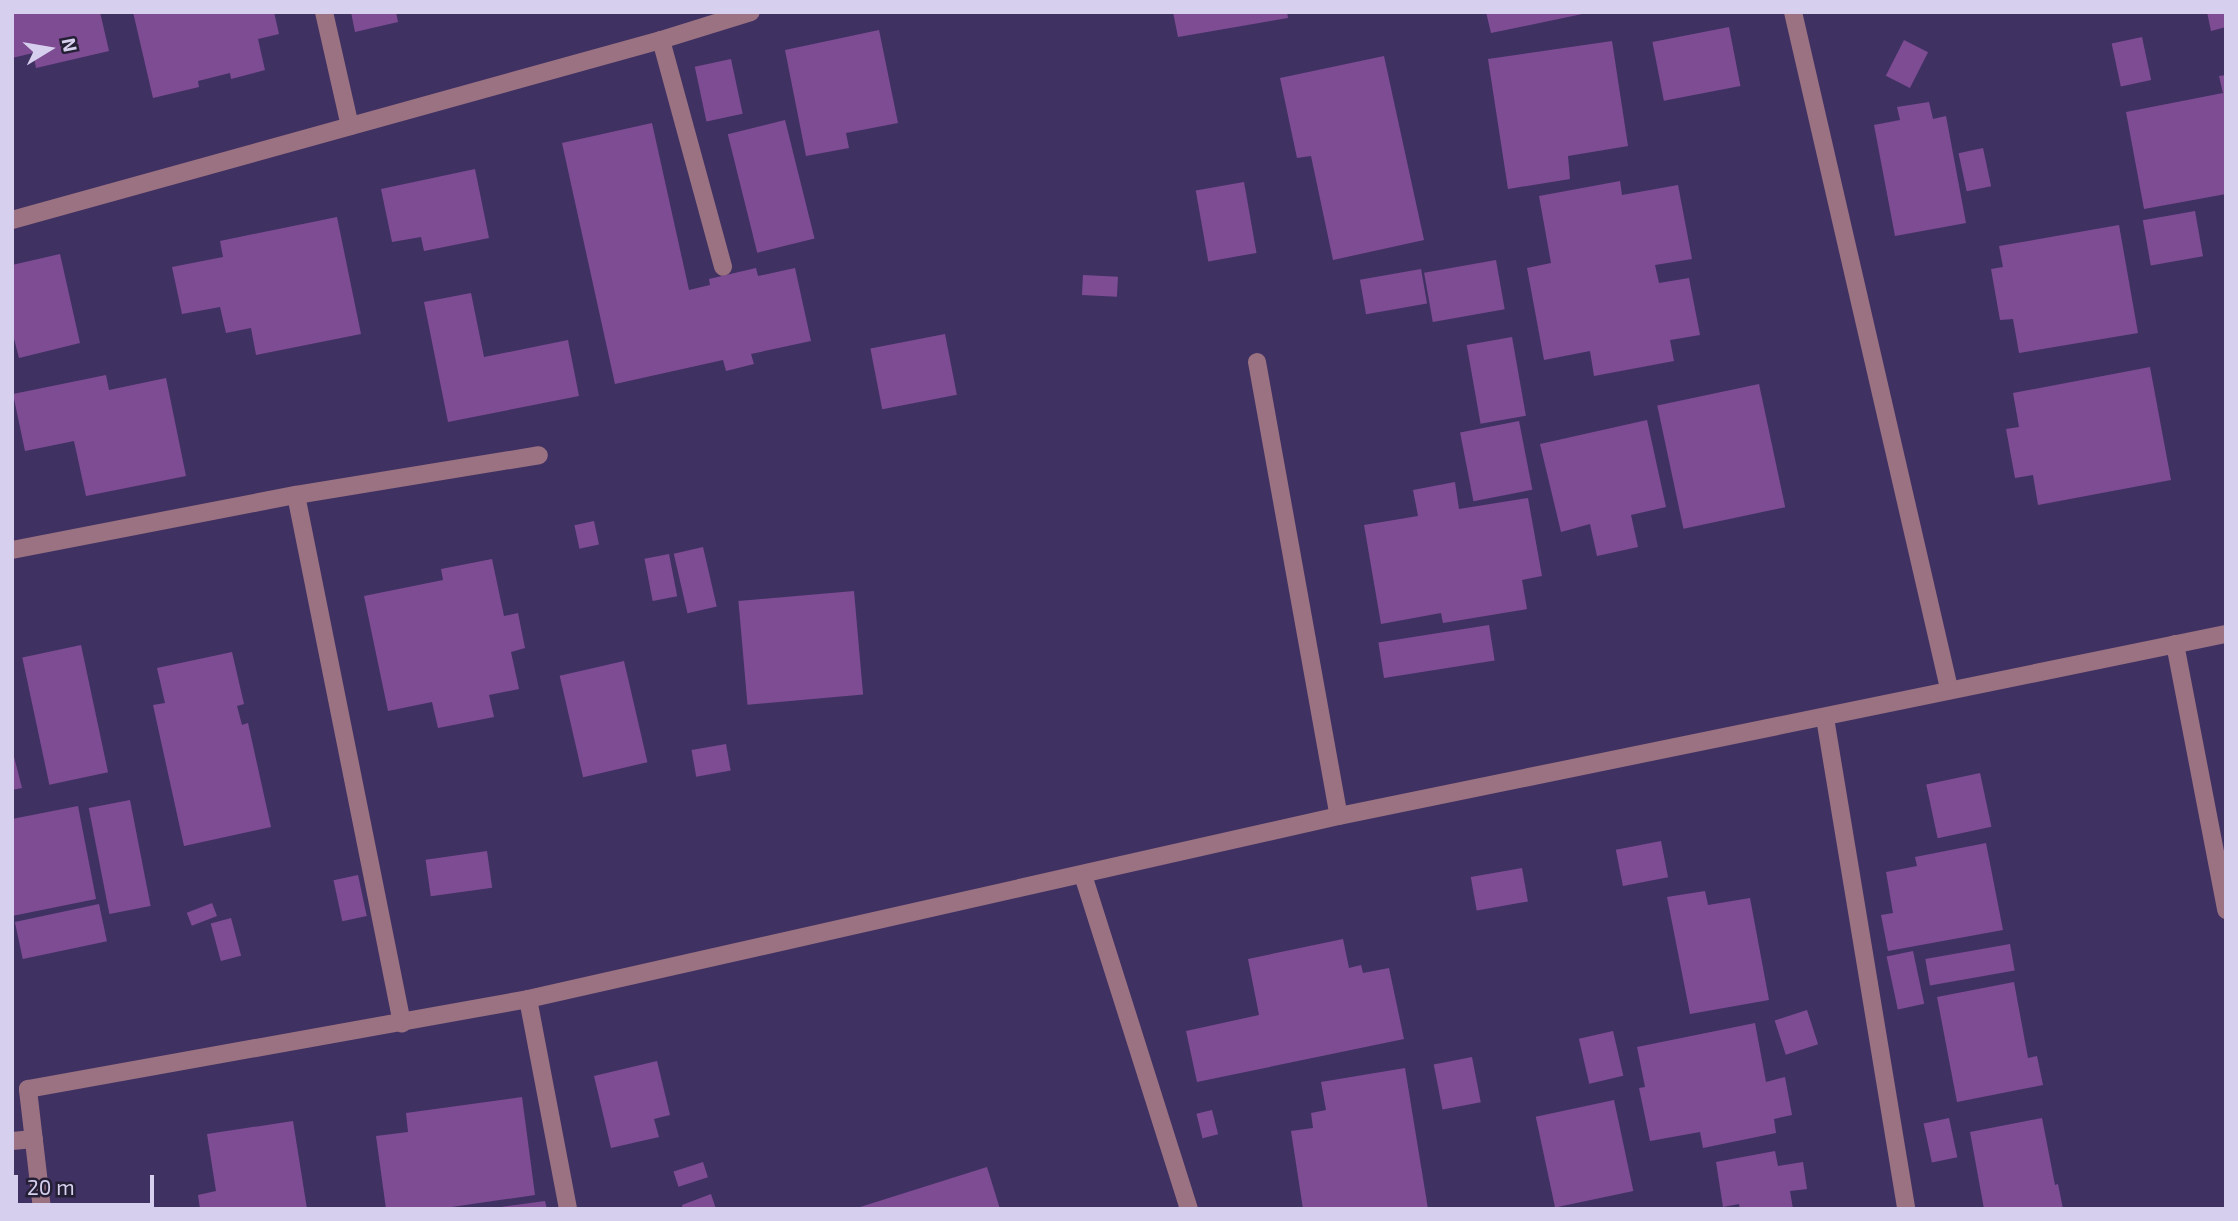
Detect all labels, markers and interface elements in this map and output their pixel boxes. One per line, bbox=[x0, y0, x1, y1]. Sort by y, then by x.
north arrow bbox=[14, 14, 84, 84]
text: N bbox=[58, 36, 83, 54]
scale bar bbox=[18, 1162, 158, 1206]
text: 20 m bbox=[27, 1174, 75, 1199]

